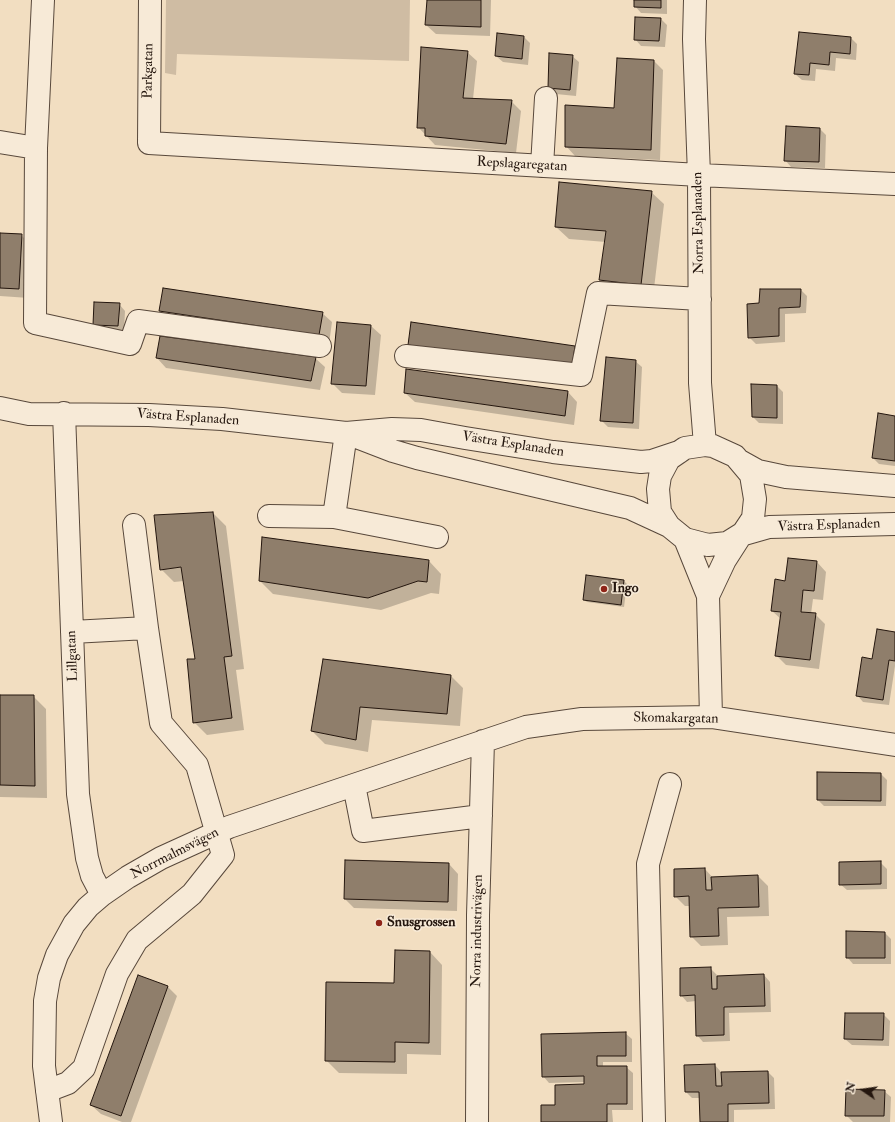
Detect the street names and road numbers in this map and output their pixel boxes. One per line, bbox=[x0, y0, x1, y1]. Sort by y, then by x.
street label: Parkgatan bbox=[140, 43, 158, 99]
street label: Repslagaregatan bbox=[476, 154, 568, 176]
street label: Norra Esplanaden bbox=[690, 172, 708, 274]
street label: Västra Esplanaden bbox=[136, 406, 240, 430]
street label: Västra Esplanaden bbox=[461, 429, 565, 461]
street label: Västra Esplanaden bbox=[777, 516, 881, 536]
street label: Lillgatan bbox=[64, 630, 82, 682]
street label: Skomakargatan bbox=[633, 710, 719, 728]
street label: Norrmalmsvägen bbox=[128, 825, 222, 883]
street label: Norra industrivägen bbox=[469, 874, 487, 988]

